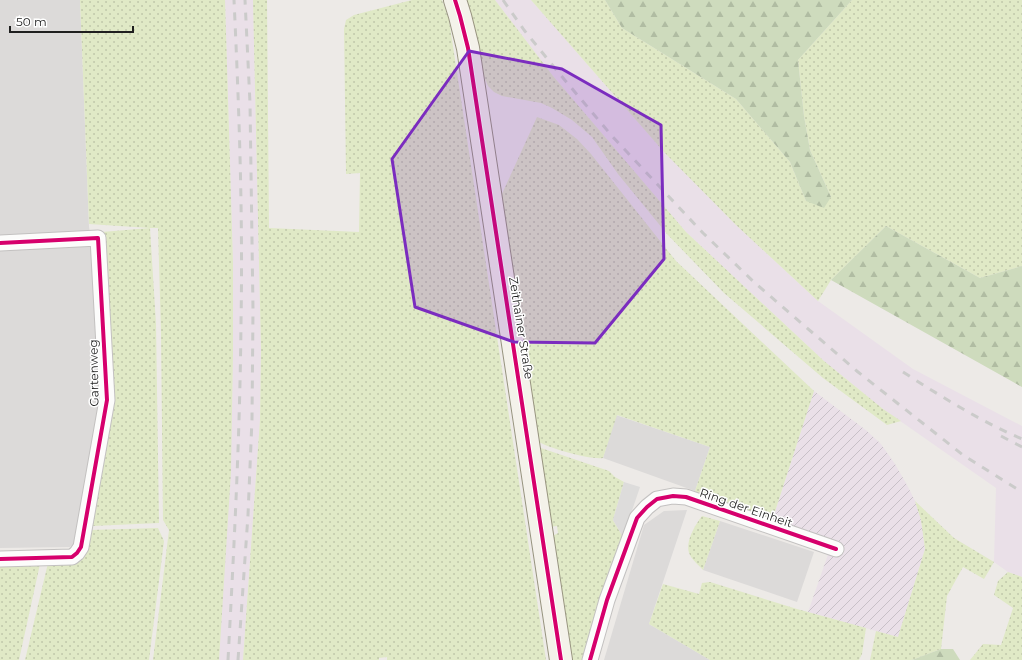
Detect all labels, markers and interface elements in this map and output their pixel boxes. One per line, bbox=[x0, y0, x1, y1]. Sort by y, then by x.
scale bar bbox=[10, 8, 133, 34]
text: 50 m bbox=[16, 14, 47, 29]
street label: Zeithainer Straße bbox=[506, 276, 537, 380]
street label: Gartenweg bbox=[85, 339, 102, 407]
street label: Ring der Einheit bbox=[698, 485, 795, 531]

